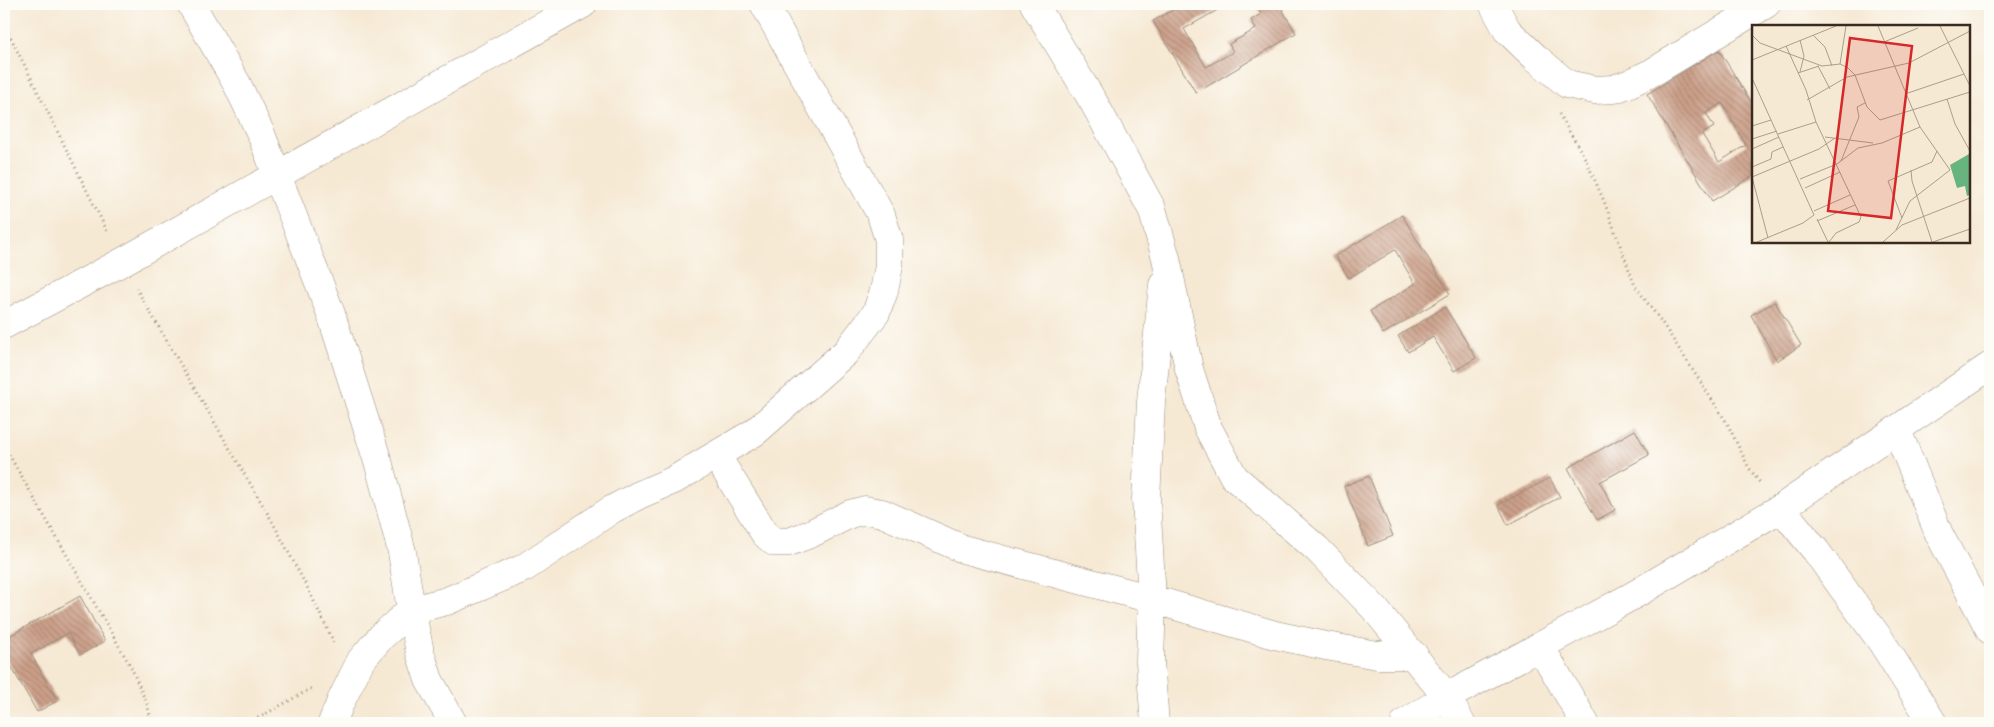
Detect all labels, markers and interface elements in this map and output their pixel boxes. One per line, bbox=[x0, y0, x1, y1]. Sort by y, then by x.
inset map bbox=[1752, 25, 1969, 242]

